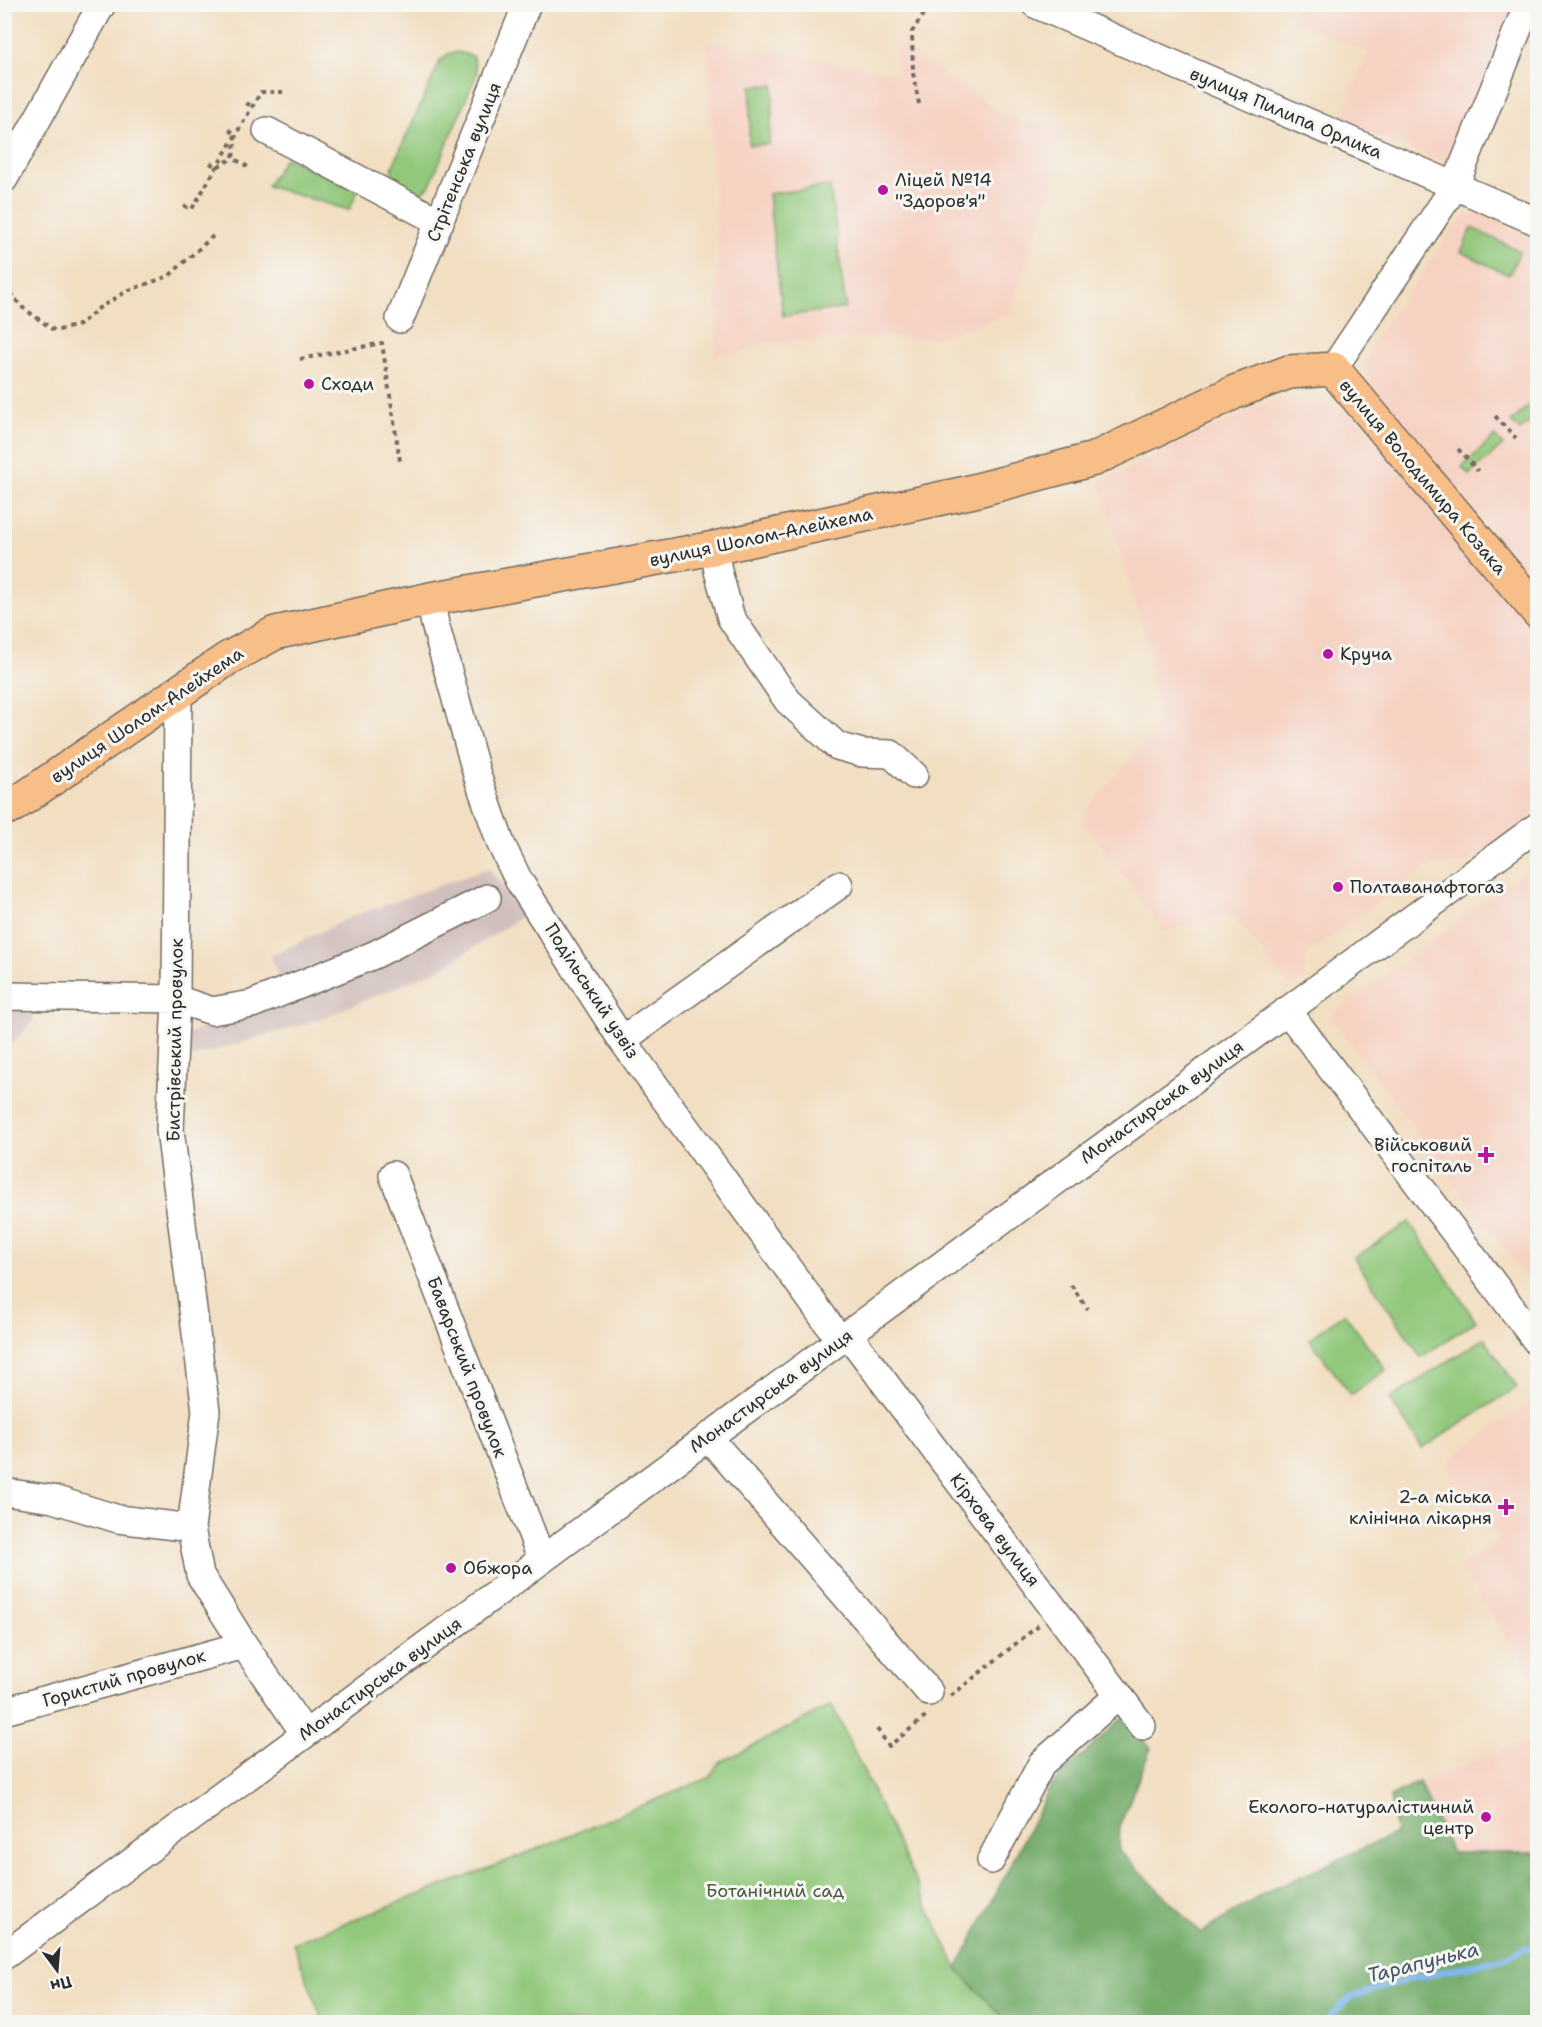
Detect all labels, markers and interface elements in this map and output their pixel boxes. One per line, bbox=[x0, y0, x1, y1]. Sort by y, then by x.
street label: вулиця Пилипа Орлика bbox=[1186, 62, 1386, 164]
street label: Стрітенська вулиця bbox=[421, 79, 507, 245]
place label: Ліцей №14 "Здоров'я" bbox=[895, 168, 992, 213]
marker: Ліцей №14 "Здоров'я" bbox=[876, 183, 890, 197]
place label: Сходи bbox=[321, 372, 374, 396]
street label: вулиця Володимира Козака bbox=[1334, 374, 1512, 580]
marker: Сходи bbox=[302, 377, 316, 391]
street label: вулиця Шолом-Алейхема bbox=[647, 502, 875, 572]
street label: вулиця Шолом-Алейхема bbox=[46, 641, 248, 789]
place label: Круча bbox=[1340, 642, 1392, 666]
marker: Круча bbox=[1321, 647, 1335, 661]
place label: Полтаванафтогаз bbox=[1350, 875, 1504, 899]
marker: Полтаванафтогаз bbox=[1331, 880, 1345, 894]
street label: Подільський узвіз bbox=[539, 919, 645, 1063]
street label: Бистрівський провулок bbox=[161, 937, 189, 1142]
street label: Монастирська вулиця bbox=[1076, 1035, 1248, 1169]
place label: Військовий госпіталь bbox=[1374, 1133, 1472, 1178]
marker: Військовий госпіталь bbox=[1477, 1146, 1495, 1164]
street label: Баварський провулок bbox=[421, 1273, 513, 1461]
street label: Монастирська вулиця bbox=[685, 1324, 857, 1458]
street label: Кірхова вулиця bbox=[944, 1468, 1046, 1592]
place label: 2-а міська клінічна лікарня bbox=[1349, 1485, 1492, 1530]
marker: 2-а міська клінічна лікарня bbox=[1497, 1498, 1515, 1516]
place label: Обжора bbox=[463, 1556, 532, 1580]
marker: Обжора bbox=[444, 1561, 458, 1575]
street label: Монастирська вулиця bbox=[294, 1612, 466, 1746]
street label: Гористий провулок bbox=[40, 1643, 209, 1713]
place label: Еколого-натуралістичний центр bbox=[1248, 1795, 1474, 1840]
marker: Еколого-натуралістичний центр bbox=[1479, 1810, 1493, 1824]
park label: Ботанічний сад bbox=[706, 1879, 845, 1903]
water label: Тарапунька bbox=[1364, 1936, 1482, 1988]
north arrow bbox=[27, 1940, 87, 2000]
text: Пн bbox=[48, 1971, 74, 1997]

